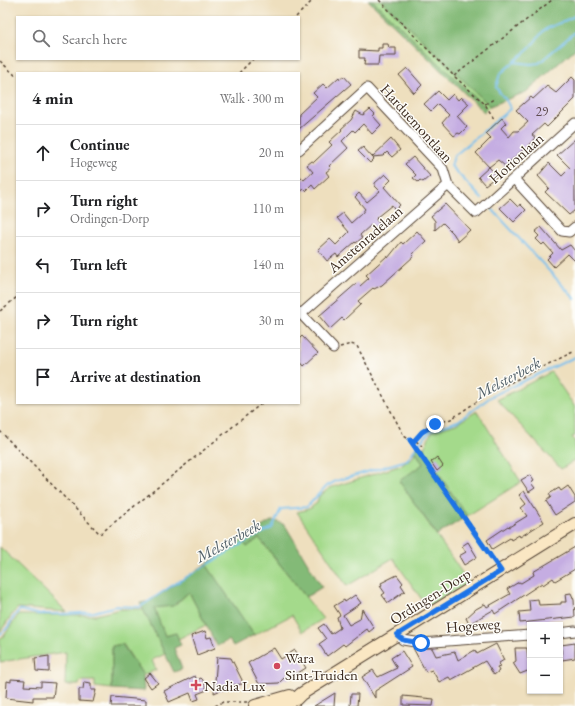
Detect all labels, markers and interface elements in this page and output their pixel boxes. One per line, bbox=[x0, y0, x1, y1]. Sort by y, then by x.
search box bbox=[16, 16, 300, 60]
icon: search bbox=[30, 27, 52, 49]
text: Search here bbox=[62, 29, 127, 48]
street label: Harduemontlaan bbox=[377, 80, 457, 166]
text: 4 min bbox=[32, 87, 73, 109]
text: Walk · 300 m bbox=[220, 90, 284, 107]
house number: 29 bbox=[536, 103, 549, 120]
street label: Horionlaan bbox=[485, 128, 547, 188]
text: Continue bbox=[70, 135, 130, 154]
icon: ahead bbox=[32, 142, 54, 164]
text: 20 m bbox=[259, 144, 284, 161]
text: Hogeweg bbox=[70, 154, 117, 171]
text: Turn right bbox=[70, 191, 138, 210]
icon: right bbox=[32, 198, 54, 220]
text: 110 m bbox=[253, 200, 284, 217]
street label: Amstenradelaan bbox=[323, 201, 406, 277]
text: Ordingen-Dorp bbox=[70, 210, 149, 227]
icon: left bbox=[32, 254, 54, 276]
text: Turn left bbox=[70, 255, 127, 274]
text: 140 m bbox=[253, 256, 284, 273]
icon: right bbox=[32, 310, 54, 332]
text: Turn right bbox=[70, 311, 138, 330]
text: 30 m bbox=[259, 312, 284, 329]
water label: Melsterbeek bbox=[471, 352, 545, 404]
icon: arrive bbox=[32, 366, 54, 388]
text: Arrive at destination bbox=[70, 367, 201, 386]
route end bbox=[426, 415, 444, 433]
water label: Melsterbeek bbox=[191, 514, 265, 568]
street label: Ordingen-Dorp bbox=[386, 564, 474, 628]
street label: Hogeweg bbox=[445, 614, 501, 636]
map controls bbox=[527, 622, 563, 694]
button: + bbox=[527, 622, 563, 658]
route start bbox=[412, 634, 430, 652]
place label: Wara Sint-Truiden bbox=[285, 648, 358, 684]
button: − bbox=[527, 658, 563, 694]
marker: Wara Sint-Truiden bbox=[272, 661, 282, 671]
place label: Nadia Lux bbox=[204, 676, 266, 695]
marker: Nadia Lux bbox=[191, 680, 201, 690]

